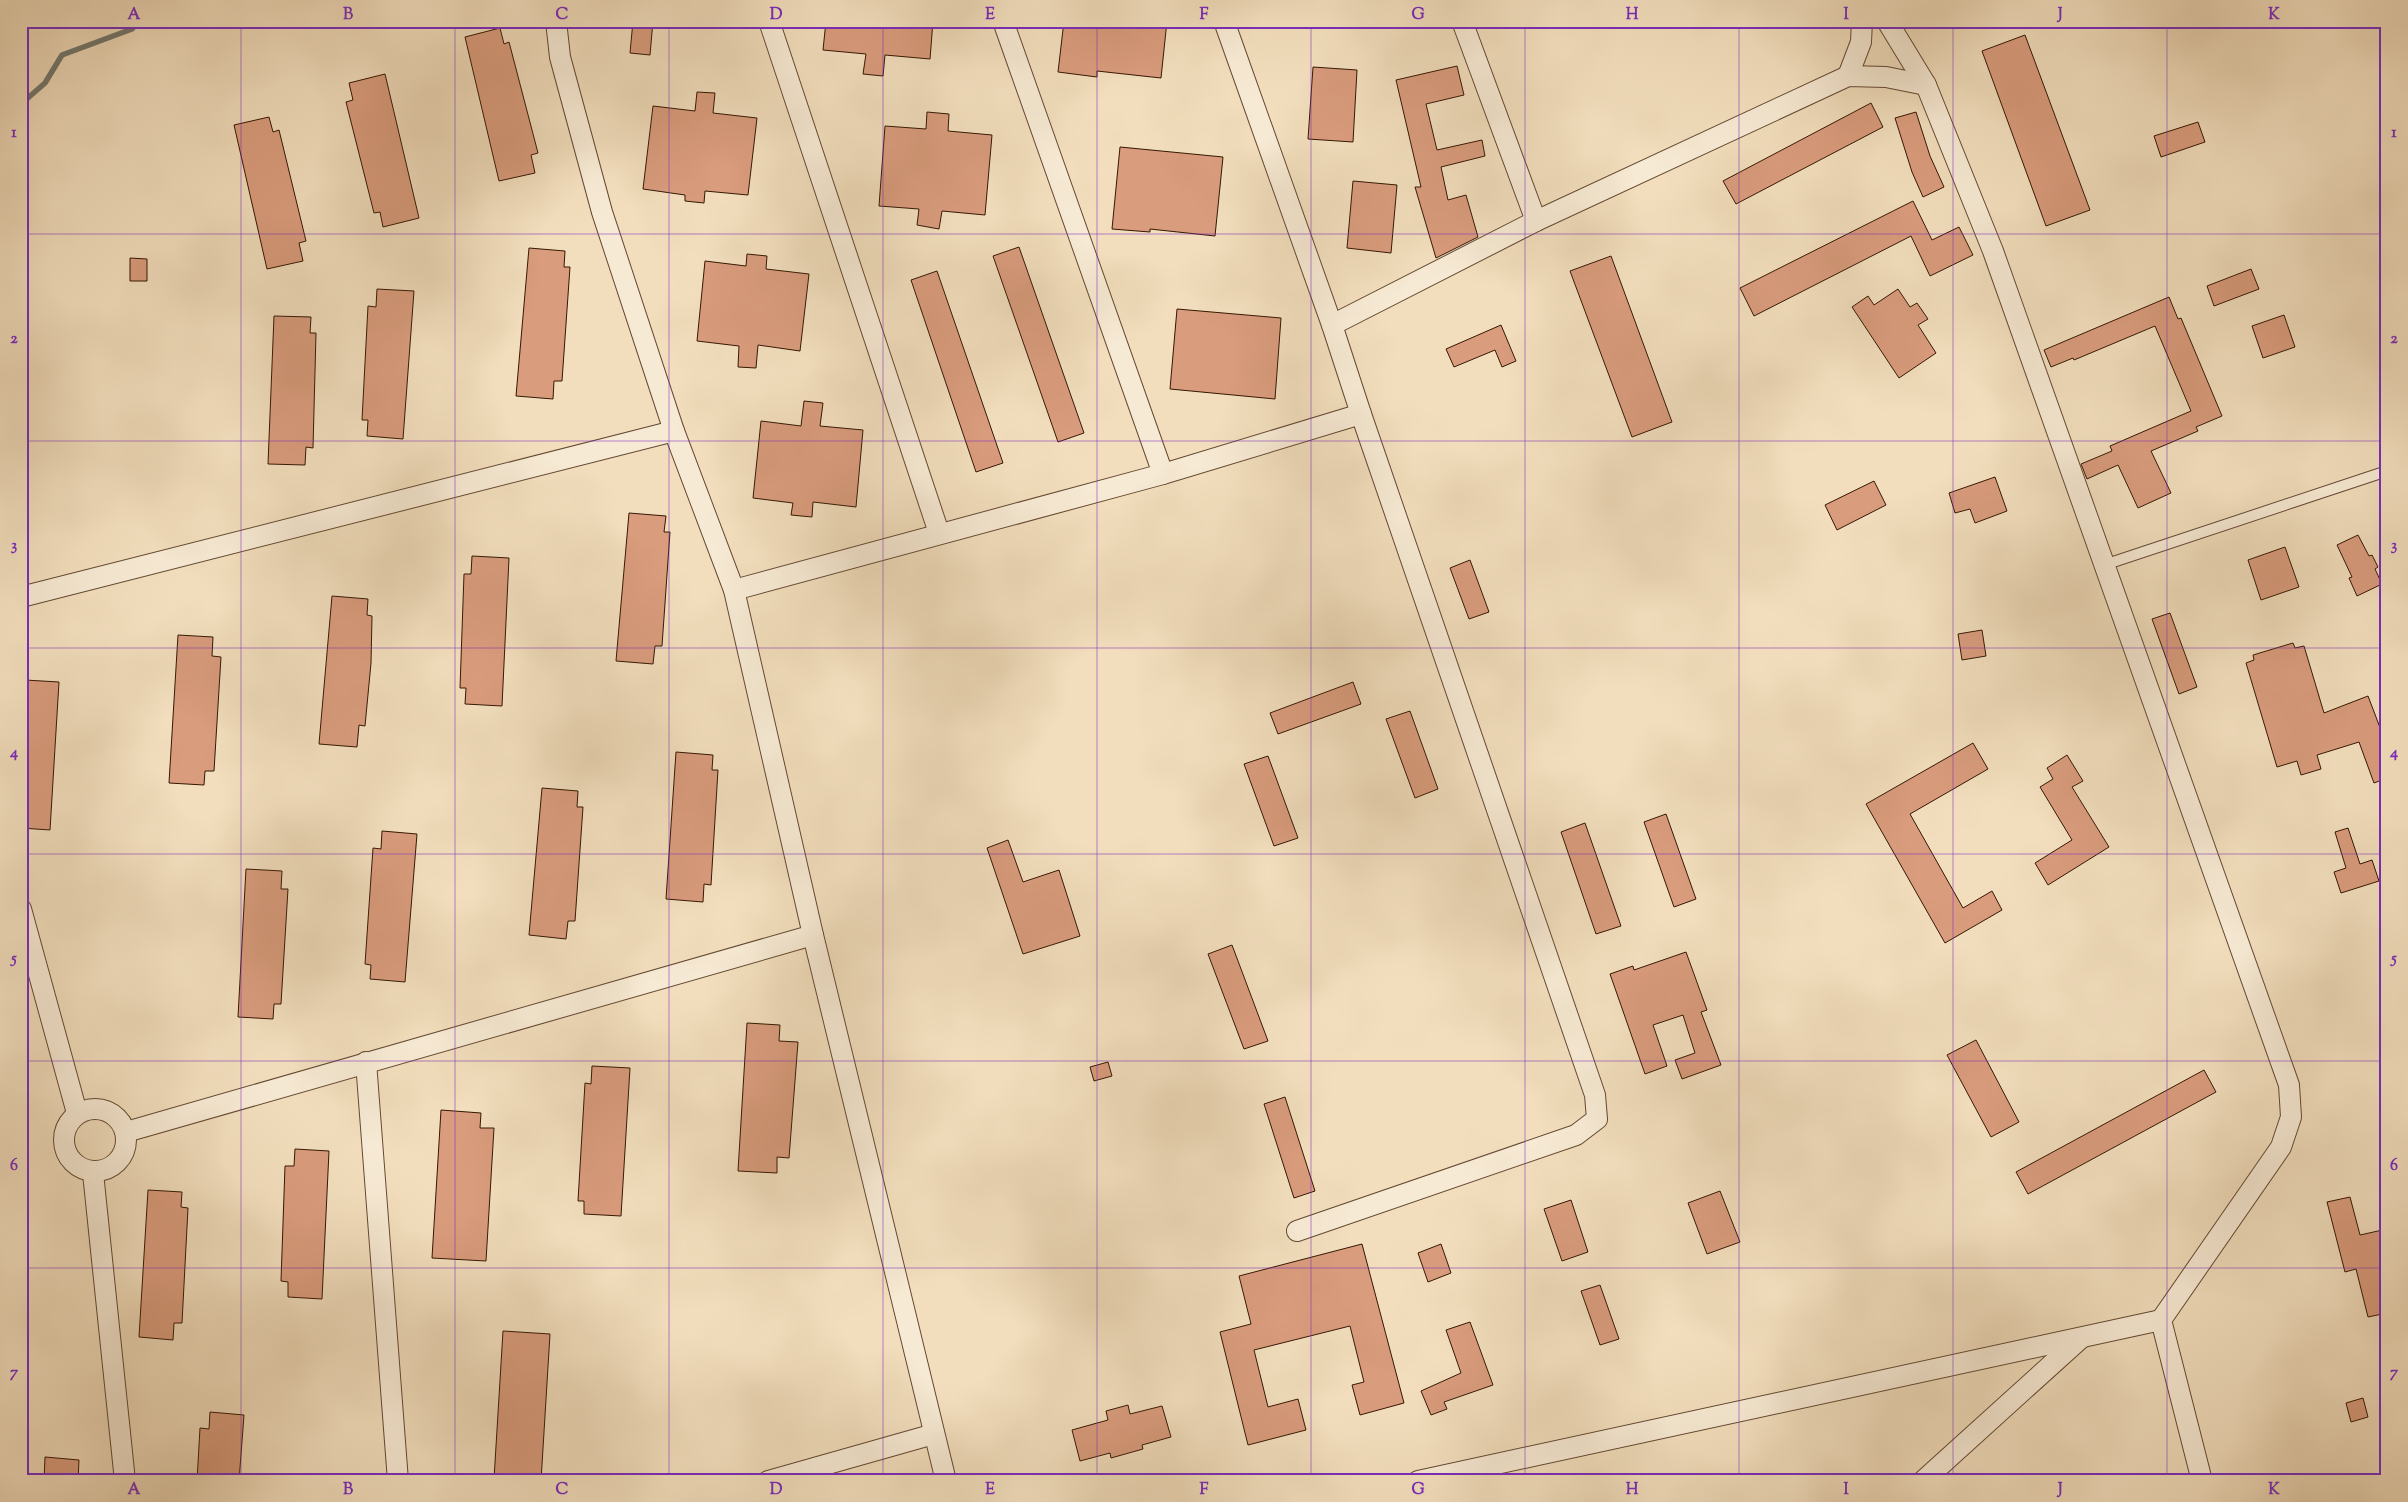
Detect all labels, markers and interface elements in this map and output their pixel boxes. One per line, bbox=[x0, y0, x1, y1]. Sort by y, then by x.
text: A bbox=[128, 4, 141, 27]
text: B bbox=[343, 4, 353, 27]
text: C bbox=[556, 4, 569, 27]
text: D bbox=[770, 4, 783, 27]
text: E bbox=[985, 4, 995, 27]
text: F bbox=[1200, 4, 1209, 27]
text: G bbox=[1411, 4, 1425, 27]
text: H bbox=[1626, 4, 1639, 27]
text: I bbox=[1843, 4, 1849, 27]
text: J bbox=[2056, 4, 2063, 27]
text: K bbox=[2268, 4, 2280, 27]
text: 1 bbox=[11, 122, 17, 145]
text: 1 bbox=[2391, 122, 2397, 145]
text: 2 bbox=[10, 328, 18, 351]
text: 2 bbox=[2390, 328, 2398, 351]
text: 3 bbox=[11, 535, 18, 558]
text: 3 bbox=[2391, 535, 2398, 558]
text: 4 bbox=[9, 742, 18, 765]
text: 4 bbox=[2389, 742, 2398, 765]
text: 5 bbox=[9, 948, 17, 971]
text: 5 bbox=[2389, 948, 2397, 971]
text: 6 bbox=[10, 1155, 18, 1178]
text: 6 bbox=[2390, 1155, 2398, 1178]
text: 7 bbox=[10, 1362, 19, 1385]
text: 7 bbox=[2390, 1362, 2399, 1385]
text: A bbox=[128, 1479, 141, 1502]
text: B bbox=[343, 1479, 353, 1502]
text: C bbox=[556, 1479, 569, 1502]
text: D bbox=[770, 1479, 783, 1502]
text: E bbox=[985, 1479, 995, 1502]
text: F bbox=[1200, 1479, 1209, 1502]
text: G bbox=[1411, 1479, 1425, 1502]
text: H bbox=[1626, 1479, 1639, 1502]
text: I bbox=[1843, 1479, 1849, 1502]
text: J bbox=[2056, 1479, 2063, 1502]
text: K bbox=[2268, 1479, 2280, 1502]

